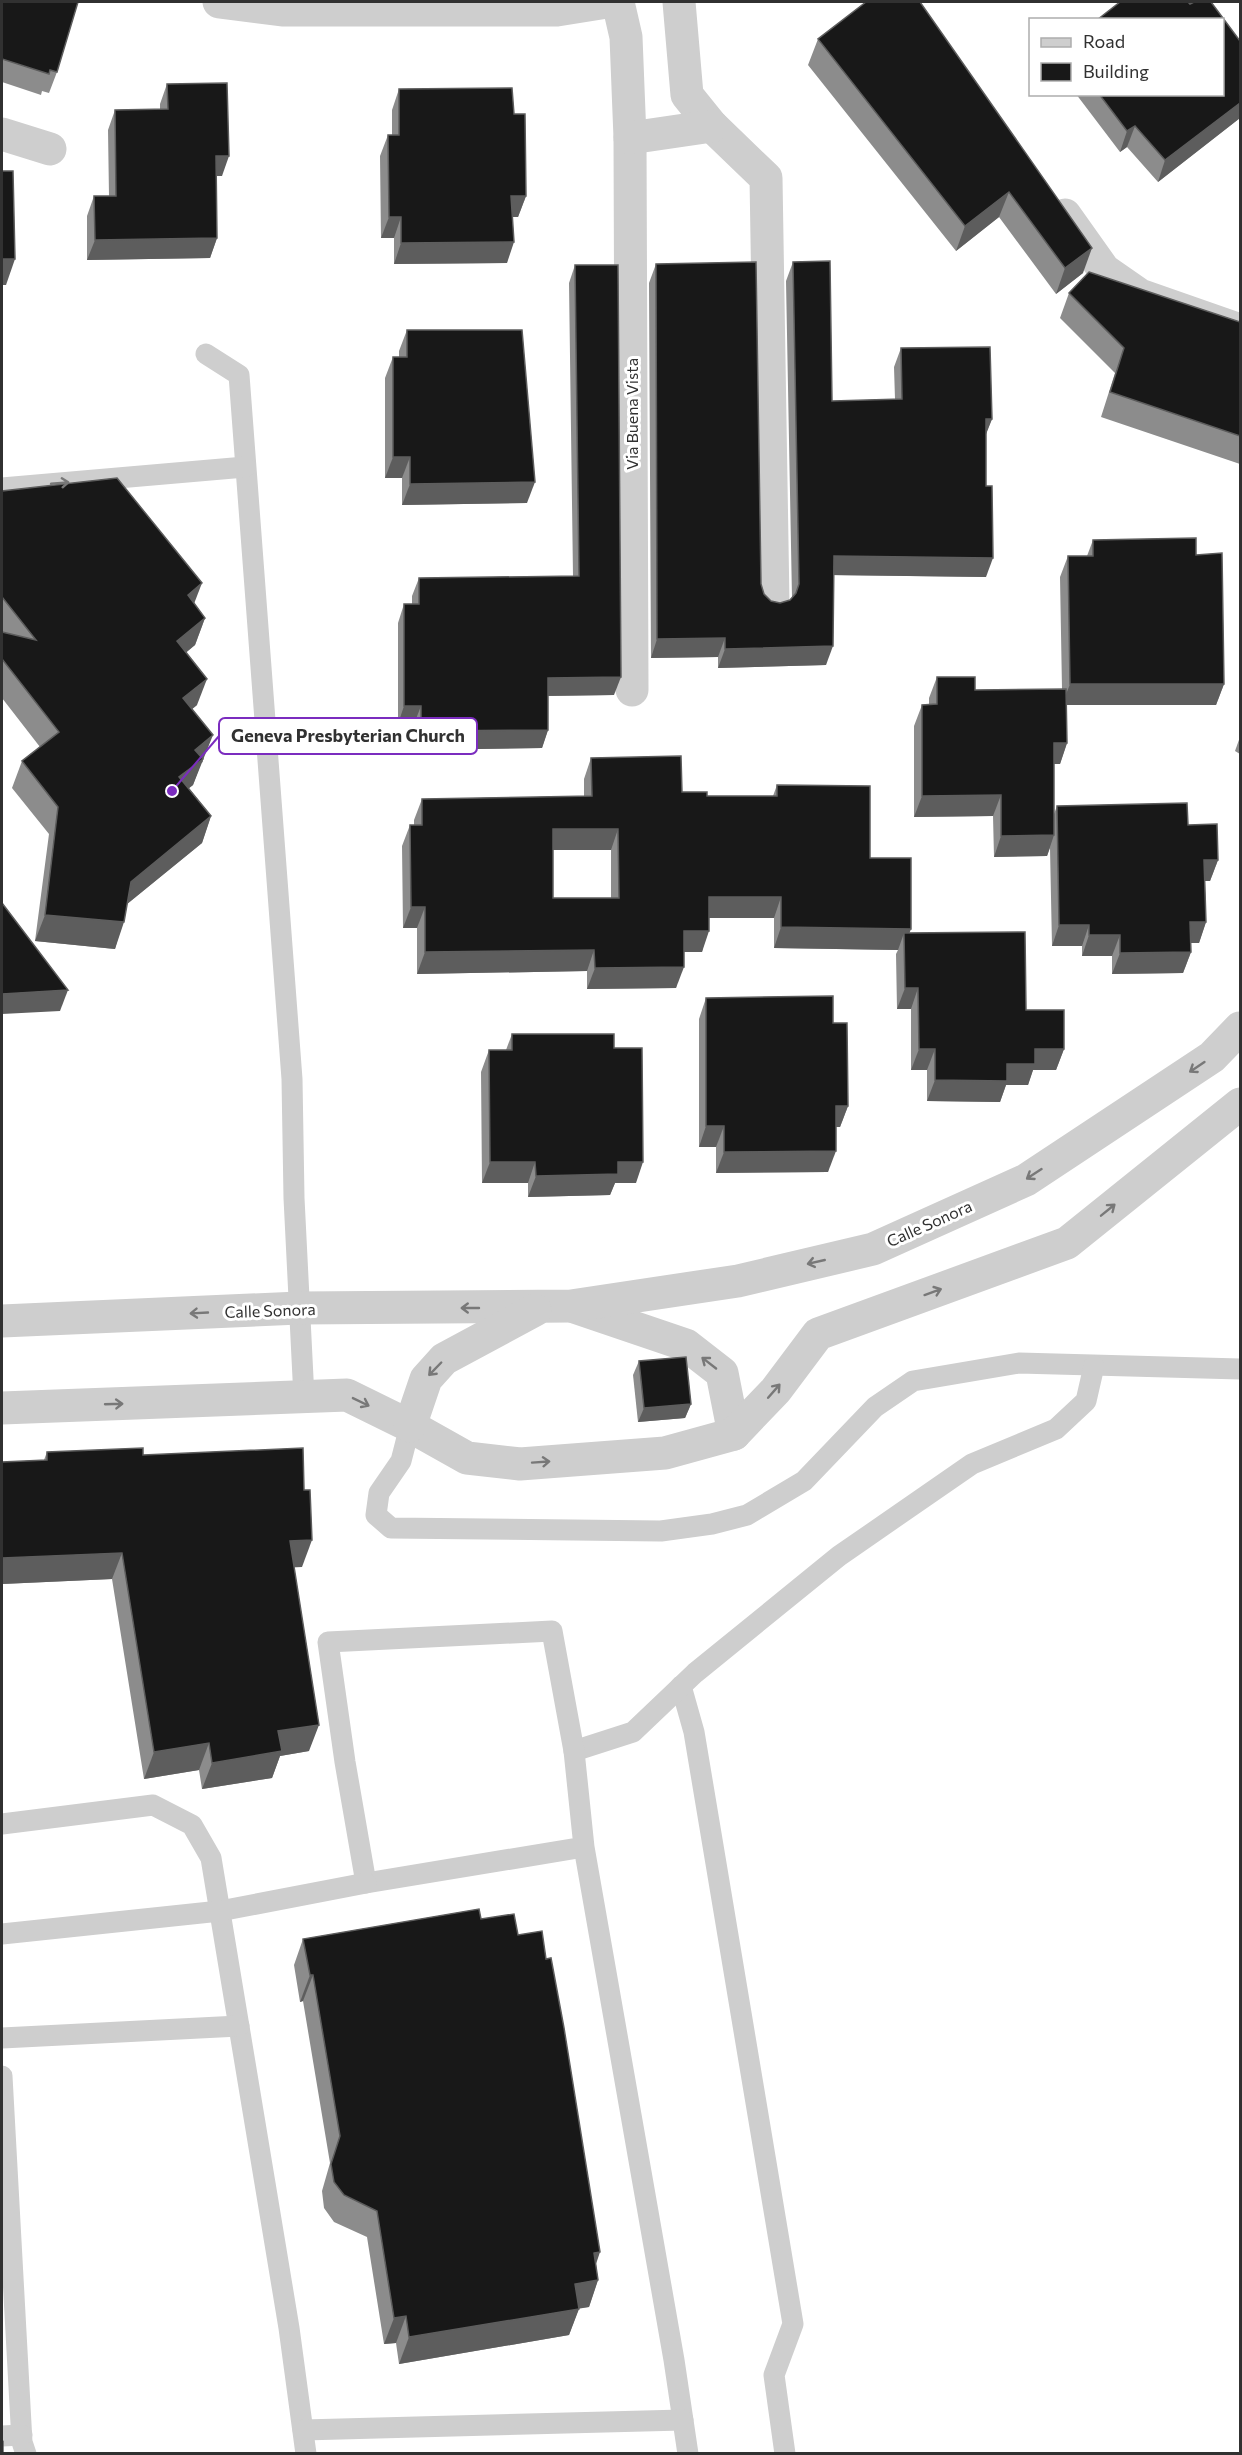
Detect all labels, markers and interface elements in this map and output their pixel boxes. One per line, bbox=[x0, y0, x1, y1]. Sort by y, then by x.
legend bbox=[1029, 18, 1224, 96]
text: Road bbox=[1083, 30, 1125, 52]
text: Building bbox=[1083, 60, 1149, 82]
street label: Via Buena Vista bbox=[622, 358, 641, 470]
one-way arrow bbox=[49, 477, 69, 488]
callout: Geneva Presbyterian Church bbox=[219, 718, 477, 754]
text: Geneva Presbyterian Church bbox=[231, 724, 465, 746]
one-way arrow bbox=[1188, 1060, 1205, 1073]
one-way arrow bbox=[1026, 1168, 1043, 1180]
street label: Calle Sonora bbox=[883, 1196, 975, 1250]
one-way arrow bbox=[1099, 1204, 1115, 1217]
one-way arrow bbox=[807, 1257, 826, 1269]
one-way arrow bbox=[923, 1285, 942, 1296]
street label: Calle Sonora bbox=[224, 1299, 316, 1321]
one-way arrow bbox=[461, 1302, 481, 1314]
one-way arrow bbox=[189, 1307, 209, 1318]
one-way arrow bbox=[701, 1356, 717, 1369]
one-way arrow bbox=[428, 1361, 442, 1376]
one-way arrow bbox=[767, 1384, 781, 1399]
one-way arrow bbox=[351, 1396, 369, 1408]
one-way arrow bbox=[103, 1398, 123, 1410]
one-way arrow bbox=[531, 1456, 551, 1467]

